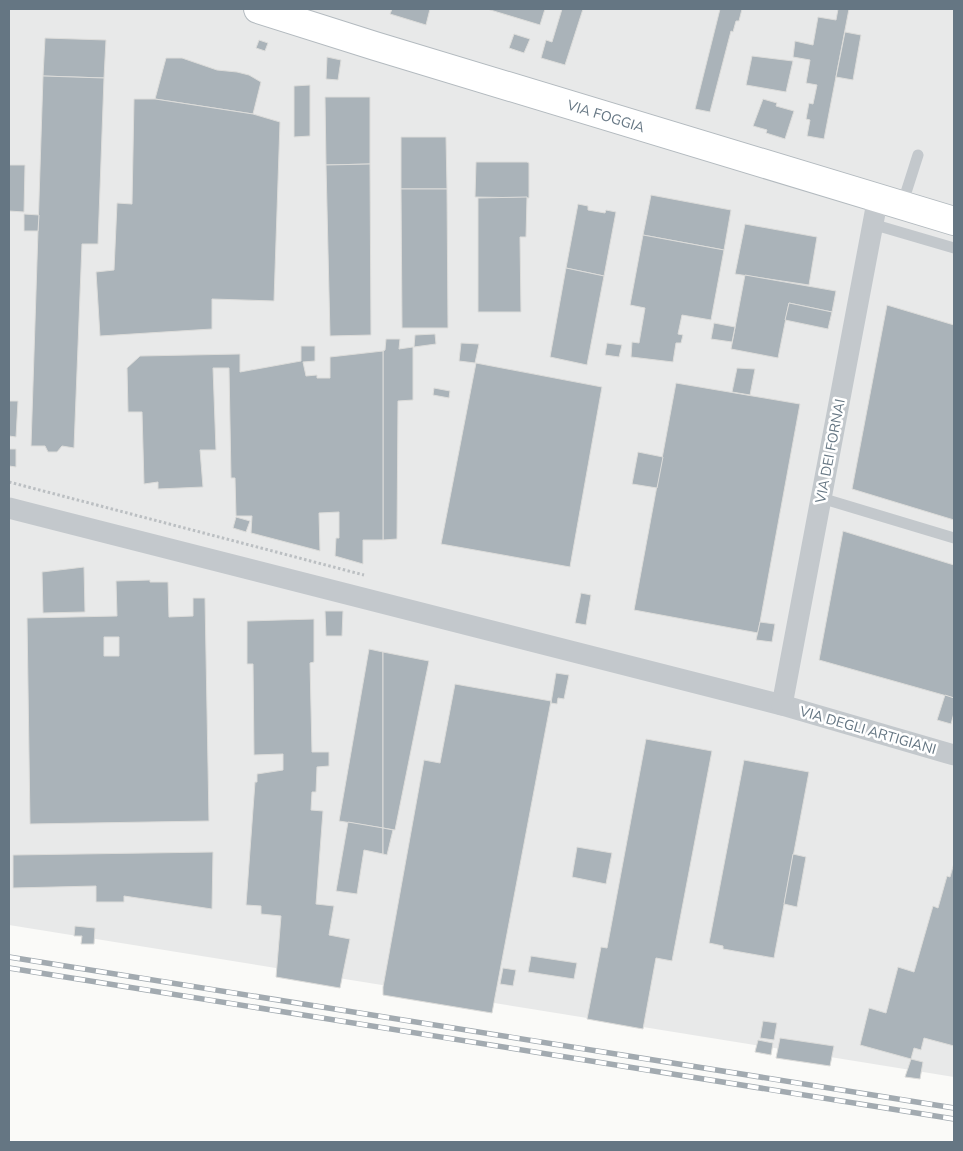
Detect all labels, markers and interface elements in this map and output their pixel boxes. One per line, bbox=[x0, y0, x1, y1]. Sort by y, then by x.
street label: VIA FOGGIA bbox=[565, 96, 648, 137]
street label: VIA DEI FORNAI bbox=[811, 397, 849, 505]
street label: VIA DEGLI ARTIGIANI bbox=[798, 702, 938, 758]

